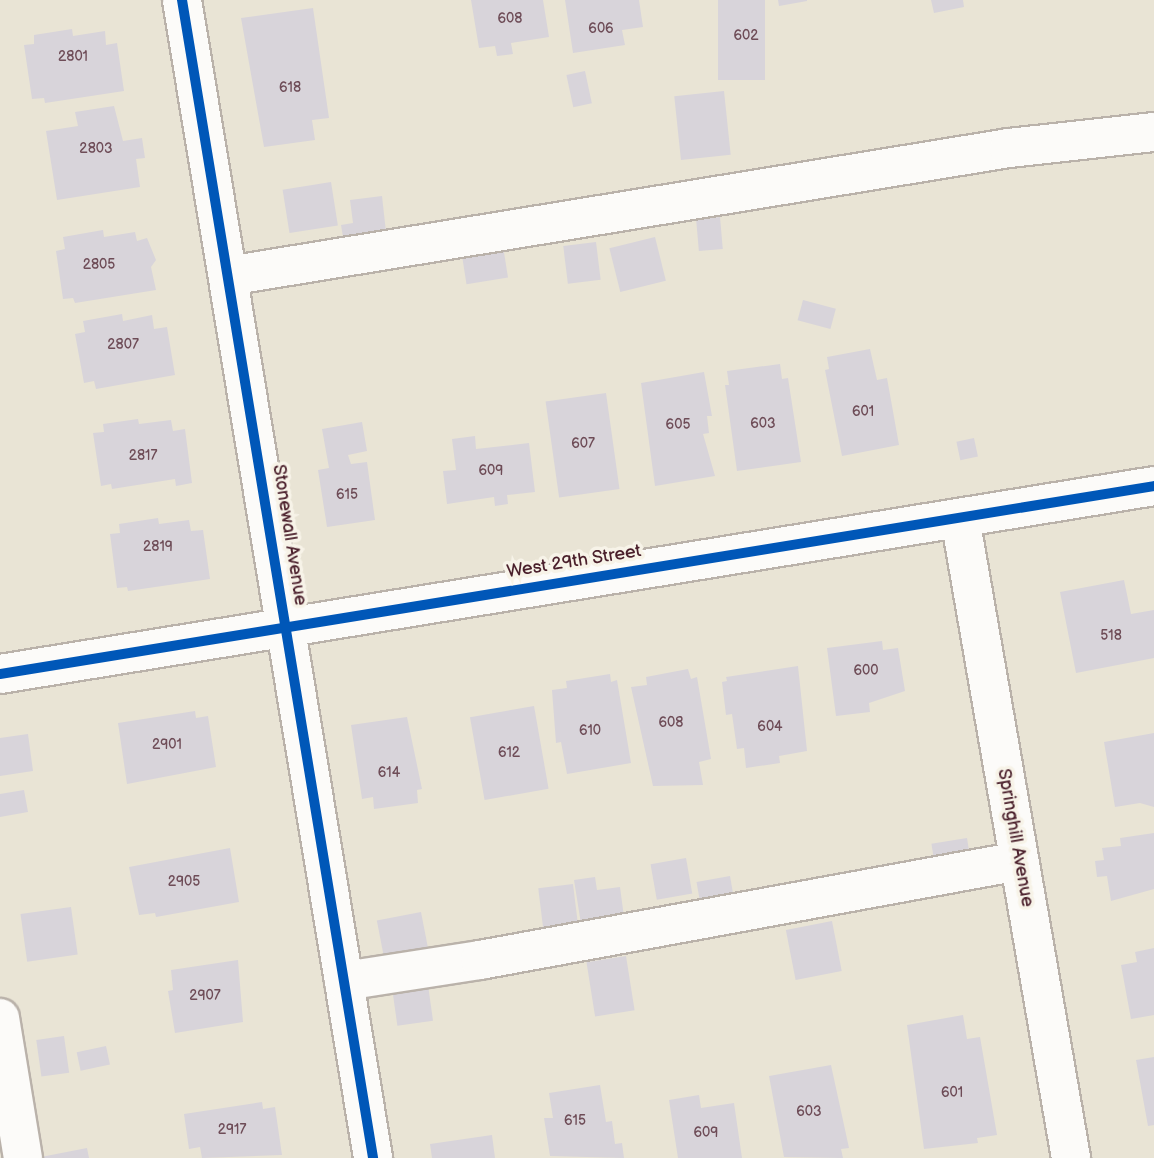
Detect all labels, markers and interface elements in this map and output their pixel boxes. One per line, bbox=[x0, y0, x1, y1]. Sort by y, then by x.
house number: 608 bbox=[498, 11, 522, 27]
house number: 606 bbox=[588, 21, 614, 37]
house number: 602 bbox=[733, 28, 759, 44]
house number: 2801 bbox=[58, 49, 88, 65]
house number: 618 bbox=[279, 80, 301, 96]
house number: 2803 bbox=[79, 141, 113, 157]
house number: 2805 bbox=[83, 257, 115, 273]
house number: 2807 bbox=[107, 337, 139, 353]
house number: 601 bbox=[852, 404, 874, 420]
house number: 603 bbox=[750, 416, 776, 432]
house number: 605 bbox=[666, 417, 690, 433]
house number: 607 bbox=[571, 436, 595, 452]
house number: 2817 bbox=[129, 448, 157, 464]
street label: Stonewall Avenue bbox=[267, 463, 311, 607]
house number: 609 bbox=[479, 463, 503, 479]
house number: 615 bbox=[336, 487, 358, 503]
house number: 2819 bbox=[143, 539, 173, 555]
street label: West 29th Street bbox=[505, 541, 643, 583]
house number: 518 bbox=[1100, 628, 1122, 644]
house number: 600 bbox=[853, 663, 879, 679]
house number: 608 bbox=[659, 715, 683, 731]
house number: 604 bbox=[757, 719, 783, 735]
house number: 610 bbox=[579, 723, 601, 739]
house number: 2901 bbox=[152, 737, 182, 753]
house number: 612 bbox=[498, 745, 520, 761]
house number: 614 bbox=[378, 765, 400, 781]
street label: Springhill Avenue bbox=[992, 767, 1038, 909]
house number: 2905 bbox=[168, 874, 200, 890]
house number: 2907 bbox=[189, 988, 221, 1004]
house number: 601 bbox=[941, 1085, 963, 1101]
house number: 603 bbox=[796, 1104, 822, 1120]
house number: 615 bbox=[564, 1113, 586, 1129]
house number: 2917 bbox=[218, 1122, 246, 1138]
house number: 609 bbox=[694, 1125, 718, 1141]

